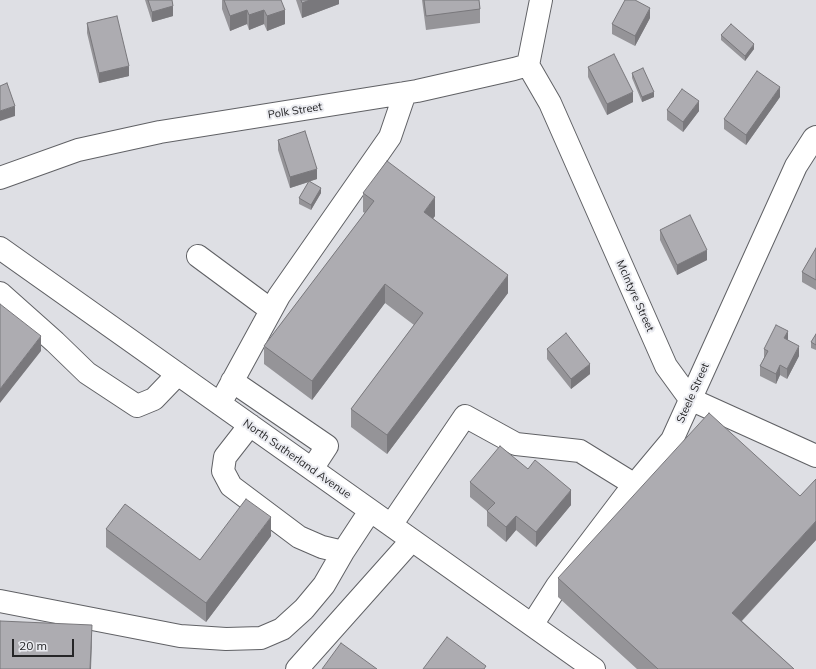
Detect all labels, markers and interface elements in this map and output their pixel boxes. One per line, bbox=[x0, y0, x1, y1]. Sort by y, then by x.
street label: Polk Street bbox=[267, 100, 323, 122]
street label: McIntyre Street bbox=[613, 258, 657, 334]
street label: Steele Street bbox=[674, 361, 712, 425]
street label: North Sutherland Avenue bbox=[240, 417, 354, 501]
scale bar bbox=[14, 631, 76, 657]
text: 20 m bbox=[19, 638, 47, 653]

